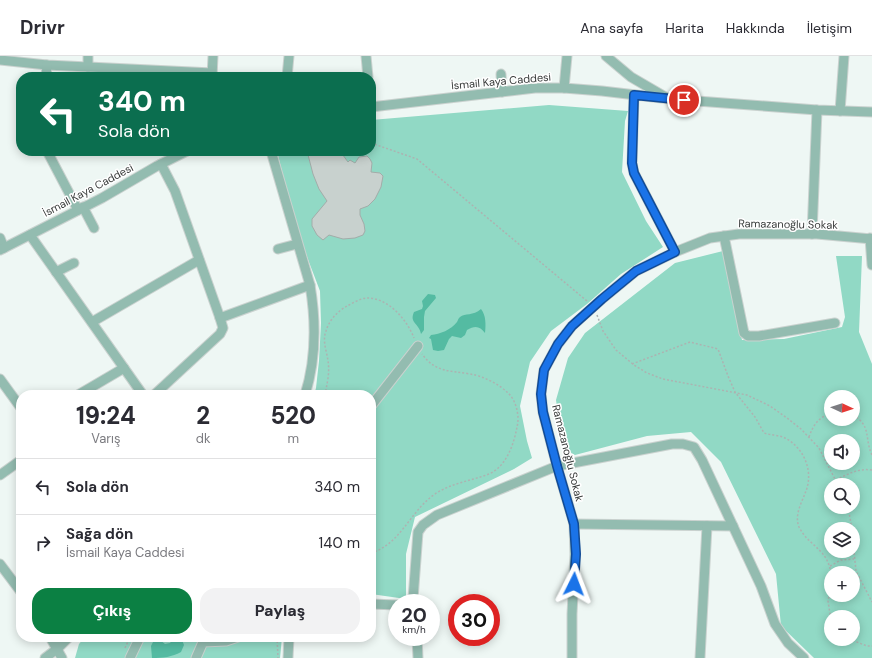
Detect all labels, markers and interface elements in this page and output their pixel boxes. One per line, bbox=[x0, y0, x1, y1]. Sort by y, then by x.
text: Drivr bbox=[20, 15, 65, 40]
text: Ana sayfa bbox=[580, 19, 643, 37]
text: Harita bbox=[665, 19, 704, 37]
text: Hakkında bbox=[726, 19, 785, 37]
text: İletişim bbox=[807, 19, 852, 37]
street label: İsmail Kaya Caddesi bbox=[450, 70, 552, 92]
text: 340 m bbox=[98, 83, 186, 120]
pin bbox=[667, 83, 701, 117]
icon: left bbox=[32, 88, 84, 140]
icon: arrive bbox=[673, 89, 695, 111]
text: Sola dön bbox=[98, 119, 170, 143]
street label: İsmail Kaya Caddesi bbox=[40, 160, 136, 220]
street label: Ramazanoğlu Sokak bbox=[738, 216, 838, 232]
north arrow bbox=[824, 390, 860, 426]
map controls bbox=[824, 390, 860, 646]
text: 19:24 bbox=[76, 400, 136, 431]
text: 2 bbox=[196, 400, 210, 431]
text: 520 bbox=[270, 400, 316, 431]
street label: Ramazanoğlu Sokak bbox=[549, 403, 587, 503]
text: Varış bbox=[91, 430, 121, 447]
text: dk bbox=[196, 430, 210, 447]
text: m bbox=[287, 430, 299, 447]
button: sound bbox=[824, 434, 860, 470]
icon: left bbox=[32, 476, 54, 498]
text: Sola dön bbox=[66, 477, 129, 497]
text: 340 m bbox=[314, 477, 360, 497]
button: search bbox=[824, 478, 860, 514]
button: layers bbox=[824, 522, 860, 558]
text: Sağa dön bbox=[66, 524, 133, 544]
icon: right bbox=[32, 532, 54, 554]
text: 140 m bbox=[319, 533, 360, 553]
text: İsmail Kaya Caddesi bbox=[66, 544, 185, 561]
position arrow bbox=[553, 563, 595, 605]
button: + bbox=[824, 566, 860, 602]
button: Çıkış bbox=[32, 588, 192, 634]
button: Paylaş bbox=[200, 588, 360, 634]
speed limit sign: 30 bbox=[448, 594, 500, 646]
text: 20 bbox=[401, 602, 427, 628]
button: − bbox=[824, 610, 860, 646]
text: km/h bbox=[402, 623, 426, 636]

